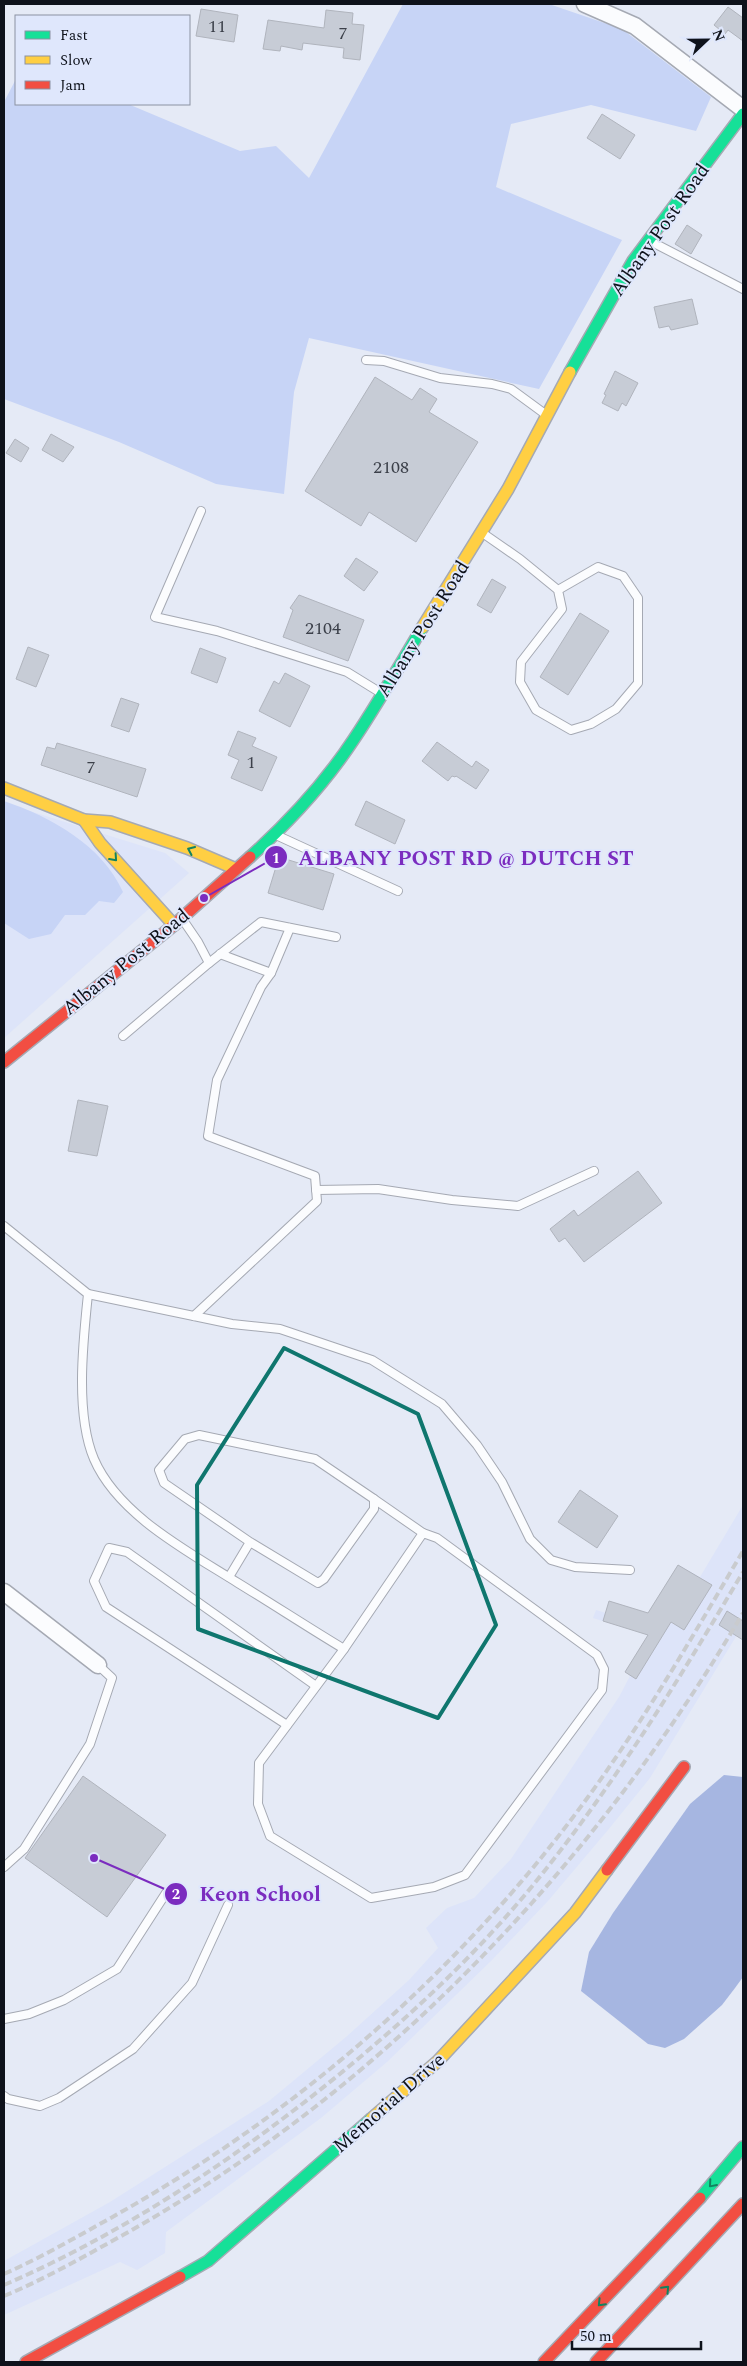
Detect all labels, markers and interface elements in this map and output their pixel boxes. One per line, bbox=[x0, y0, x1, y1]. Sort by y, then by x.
house number: 11 bbox=[208, 13, 226, 40]
legend bbox=[15, 15, 190, 105]
north arrow bbox=[682, 15, 732, 65]
house number: 7 bbox=[339, 20, 348, 47]
text: Fast bbox=[60, 24, 88, 47]
text: N bbox=[707, 26, 730, 45]
text: Slow bbox=[60, 49, 92, 72]
text: Jam bbox=[60, 74, 86, 97]
street label: Albany Post Road bbox=[603, 157, 717, 303]
house number: 2108 bbox=[373, 454, 409, 481]
street label: Albany Post Road bbox=[369, 555, 477, 703]
house number: 2104 bbox=[305, 615, 341, 642]
house number: 1 bbox=[247, 749, 256, 776]
house number: 7 bbox=[87, 754, 96, 781]
callout: ALBANY POST RD @ DUTCH ST bbox=[264, 839, 644, 875]
text: ALBANY POST RD @ DUTCH ST bbox=[298, 843, 634, 875]
one-way arrow bbox=[187, 846, 196, 857]
text: 1 bbox=[272, 847, 280, 870]
one-way arrow bbox=[108, 853, 117, 862]
street label: Albany Post Road bbox=[56, 901, 196, 1023]
callout: Keon School bbox=[164, 1876, 330, 1912]
text: Keon School bbox=[199, 1879, 321, 1911]
text: 2 bbox=[172, 1883, 180, 1906]
street label: Memorial Drive bbox=[326, 2046, 452, 2160]
one-way arrow bbox=[709, 2179, 718, 2188]
one-way arrow bbox=[660, 2285, 669, 2294]
one-way arrow bbox=[598, 2297, 607, 2306]
scale bar bbox=[572, 2318, 701, 2350]
text: 50 m bbox=[580, 2325, 612, 2348]

